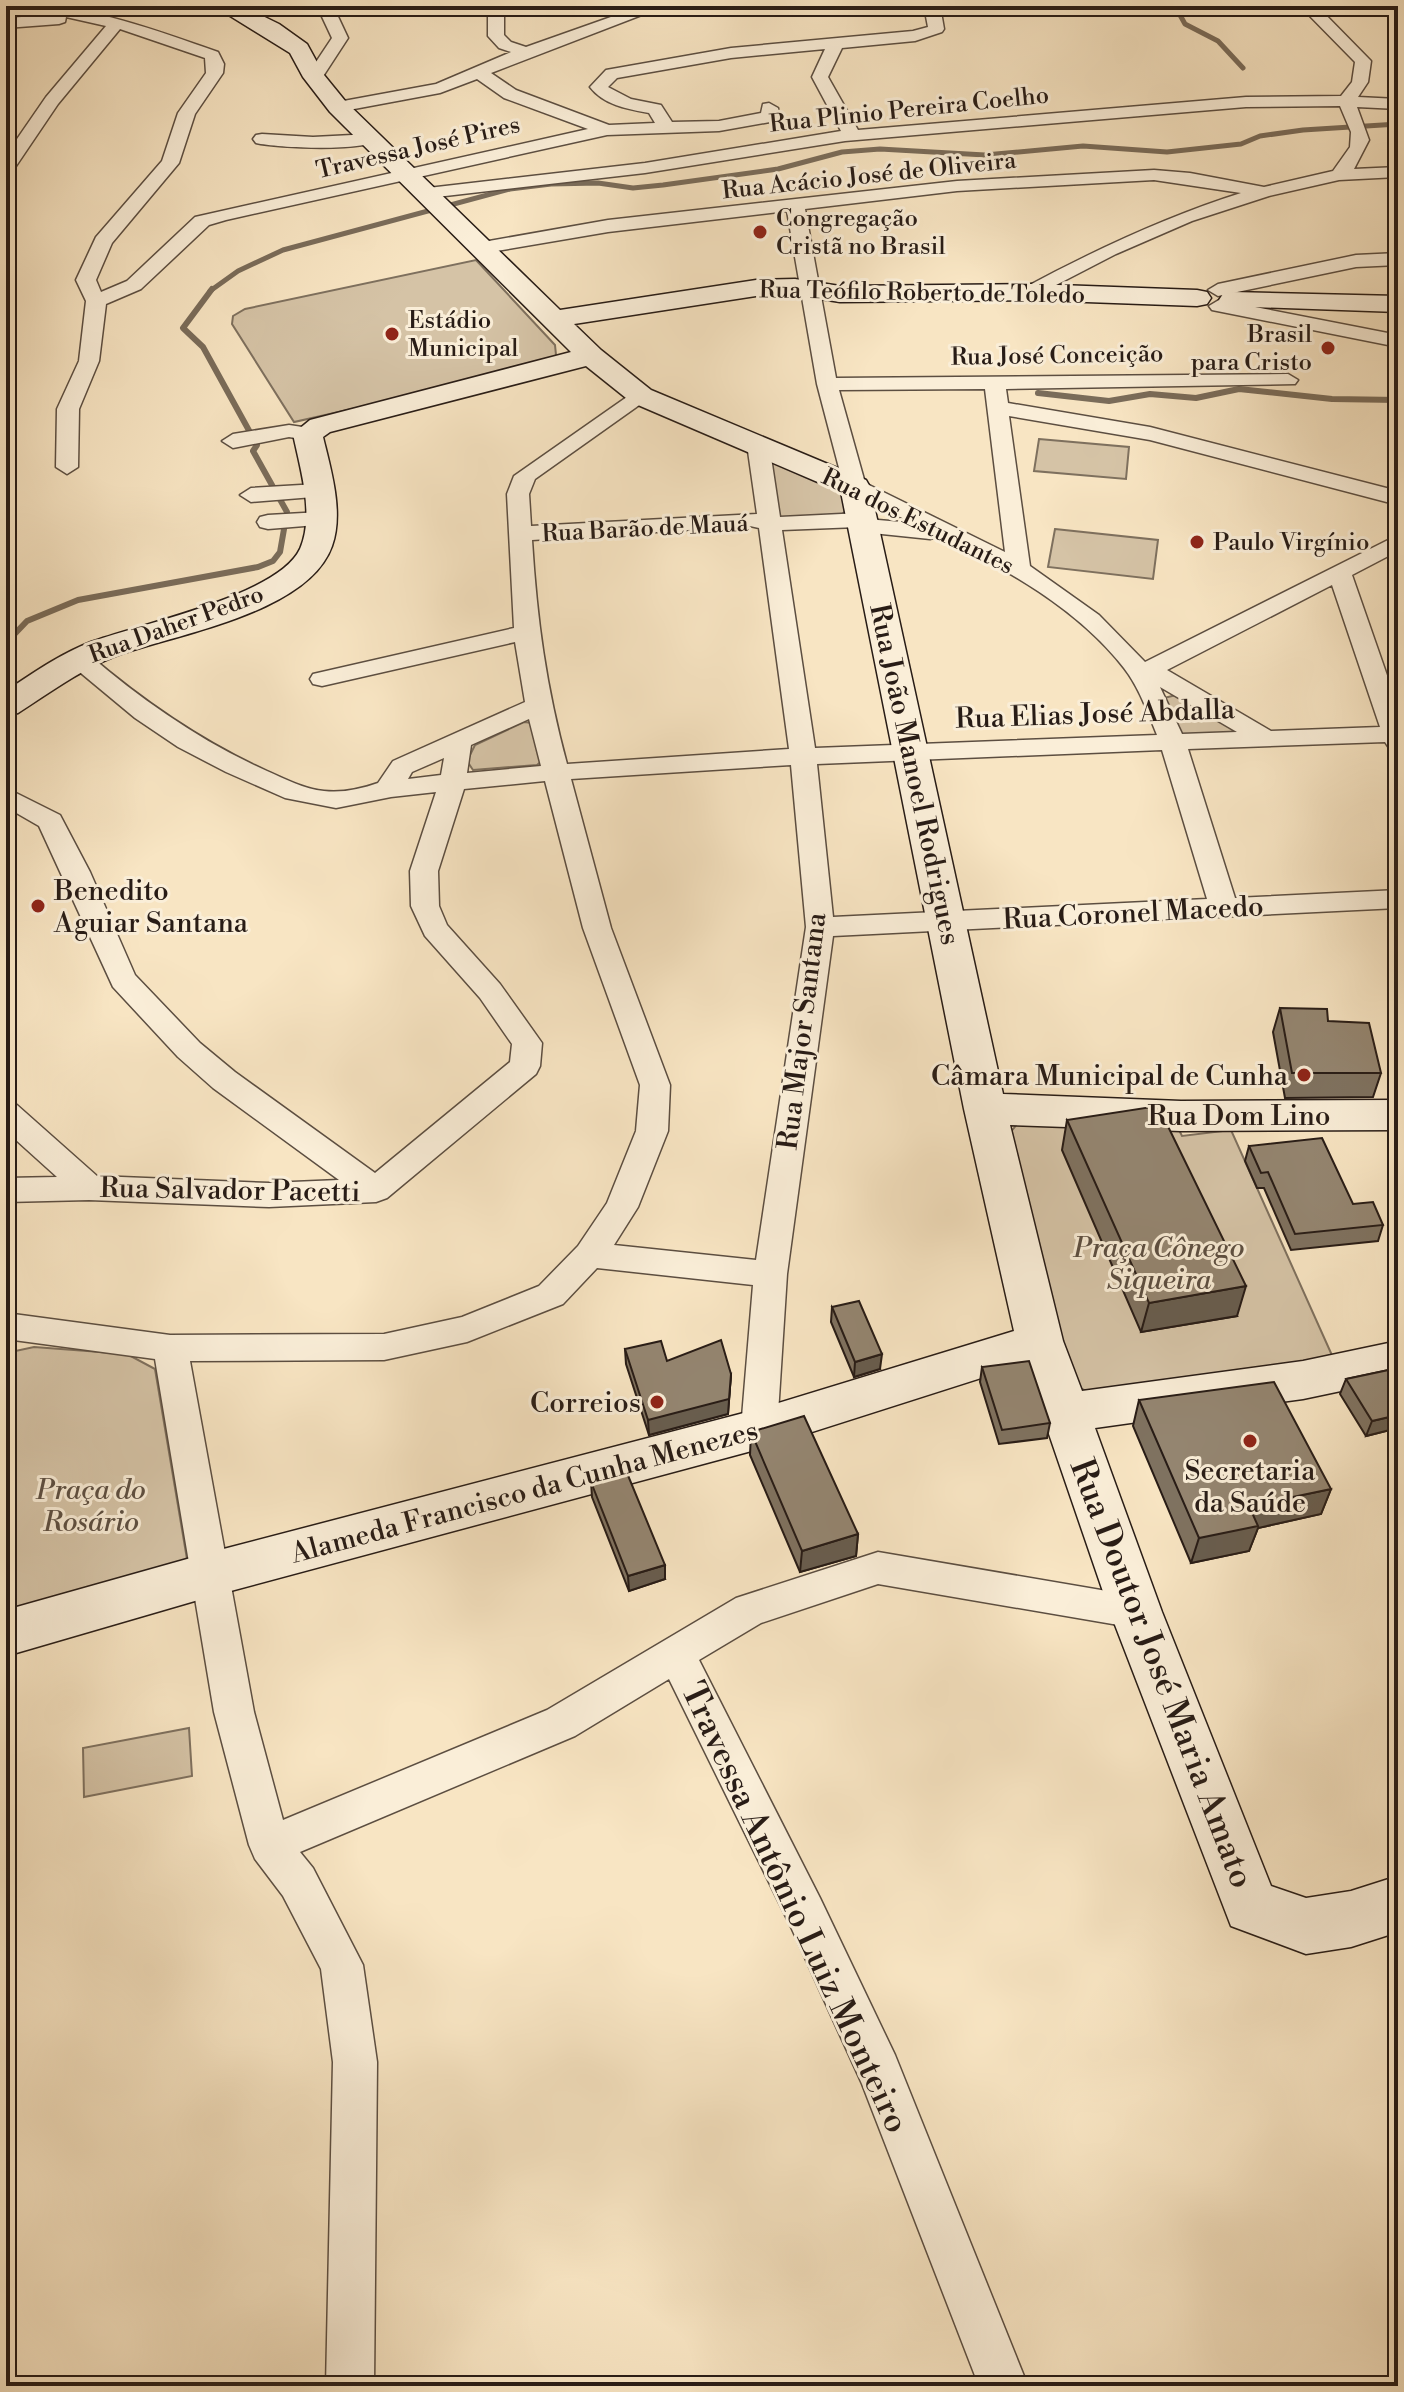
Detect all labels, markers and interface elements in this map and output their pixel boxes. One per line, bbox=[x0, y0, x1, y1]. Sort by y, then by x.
street label: Rua Plinio Pereira Coelho bbox=[768, 80, 1050, 140]
street label: Travessa José Pires bbox=[313, 110, 523, 186]
street label: Rua Acácio José de Oliveira bbox=[720, 146, 1019, 206]
place label: Congregação Cristã no Brasil bbox=[776, 204, 946, 262]
marker: Congregação Cristã no Brasil bbox=[751, 223, 769, 241]
street label: Rua Teófilo Roberto de Toledo bbox=[759, 275, 1085, 311]
place label: Estádio Municipal bbox=[408, 306, 518, 364]
place label: Brasil para Cristo bbox=[1191, 320, 1312, 378]
marker: Estádio Municipal bbox=[383, 325, 401, 343]
street label: Rua José Conceição bbox=[950, 339, 1164, 373]
marker: Brasil para Cristo bbox=[1319, 339, 1337, 357]
street label: Rua dos Estudantes bbox=[816, 462, 1019, 582]
street label: Rua Barão de Mauá bbox=[541, 509, 750, 549]
place label: Paulo Virgínio bbox=[1213, 528, 1369, 558]
marker: Paulo Virgínio bbox=[1188, 533, 1206, 551]
street label: Rua Daher Pedro bbox=[85, 579, 268, 671]
street label: Rua João Manoel Rodrigues bbox=[861, 601, 968, 948]
street label: Rua Elias José Abdalla bbox=[955, 692, 1236, 737]
place label: Benedito Aguiar Santana bbox=[53, 874, 249, 941]
street label: Rua Coronel Macedo bbox=[1002, 889, 1265, 938]
marker: Benedito Aguiar Santana bbox=[29, 897, 47, 915]
street label: Rua Major Santana bbox=[771, 910, 835, 1152]
place label: Câmara Municipal de Cunha bbox=[931, 1059, 1289, 1094]
marker: Câmara Municipal de Cunha bbox=[1295, 1066, 1313, 1084]
street label: Rua Dom Lino bbox=[1147, 1099, 1331, 1134]
street label: Rua Salvador Pacetti bbox=[99, 1171, 361, 1210]
park label: Praça Cônego Siqueira bbox=[1072, 1231, 1245, 1298]
place label: Correios bbox=[530, 1386, 641, 1421]
marker: Correios bbox=[648, 1393, 666, 1411]
street label: Alameda Francisco da Cunha Menezes bbox=[286, 1413, 762, 1572]
marker: Secretaria da Saúde bbox=[1241, 1432, 1259, 1450]
street label: Rua Doutor José Maria Amato bbox=[1060, 1453, 1262, 1894]
place label: Secretaria da Saúde bbox=[1185, 1454, 1316, 1521]
park label: Praça do Rosário bbox=[35, 1473, 146, 1540]
street label: Travessa Antônio Luiz Monteiro bbox=[671, 1676, 917, 2140]

